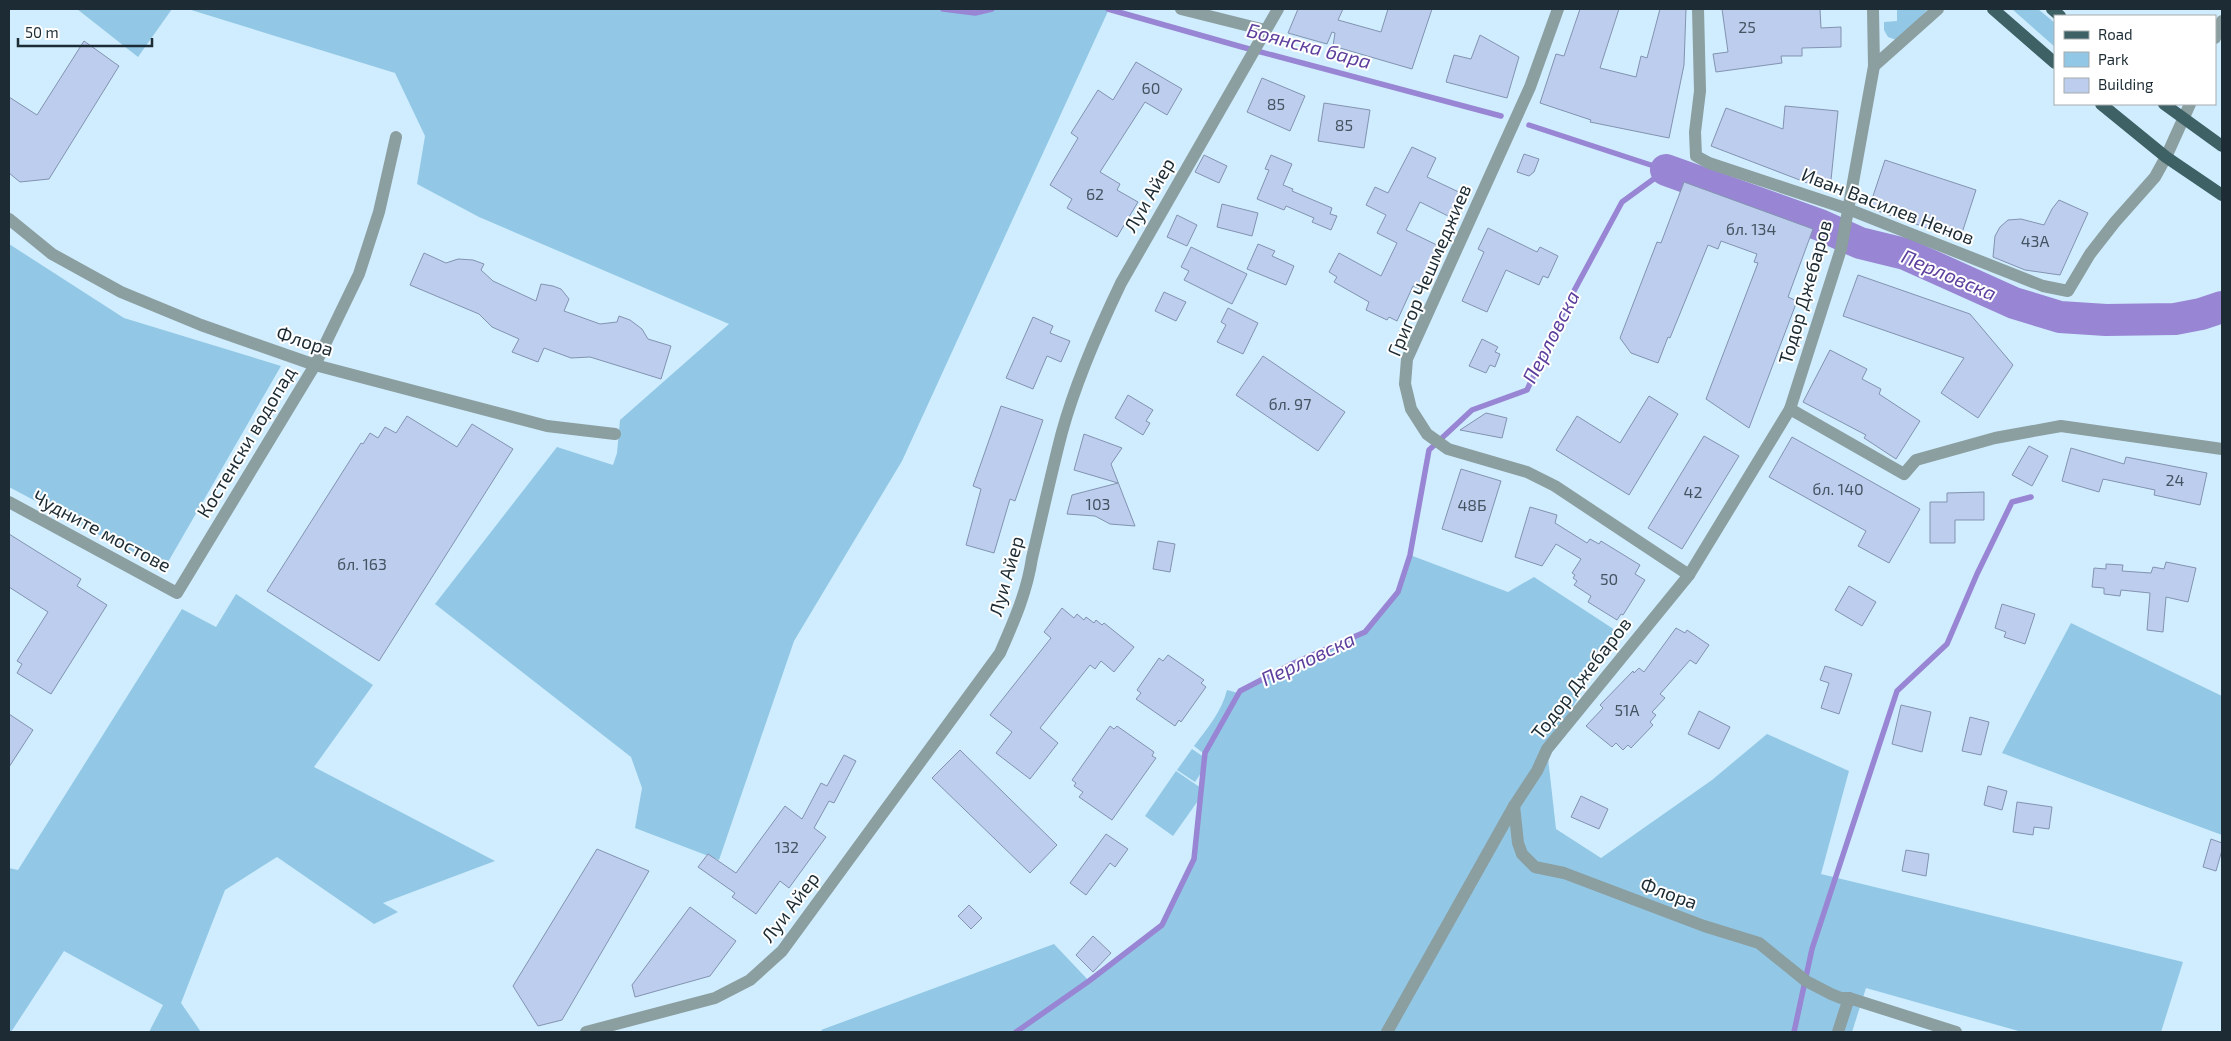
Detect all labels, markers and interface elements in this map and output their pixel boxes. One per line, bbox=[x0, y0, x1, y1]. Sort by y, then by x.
scale bar bbox=[18, 15, 151, 47]
legend bbox=[2054, 15, 2216, 105]
water label: Боянска бара bbox=[1244, 17, 1374, 73]
house number: 25 bbox=[1738, 17, 1756, 36]
text: 50 m bbox=[25, 23, 59, 41]
text: Road bbox=[2098, 25, 2133, 43]
text: Park bbox=[2098, 50, 2129, 68]
text: Building bbox=[2098, 75, 2154, 93]
house number: 60 bbox=[1142, 78, 1160, 97]
house number: 85 bbox=[1267, 94, 1285, 113]
house number: 85 bbox=[1335, 115, 1353, 134]
street label: Луи Айер bbox=[1118, 153, 1180, 237]
street label: Иван Василев Ненов bbox=[1798, 162, 1978, 249]
street label: Григор Чешмеджиев bbox=[1382, 180, 1475, 359]
house number: 62 bbox=[1086, 184, 1104, 203]
street label: Тодор Джебаров bbox=[1773, 217, 1836, 367]
house number: бл. 134 bbox=[1726, 219, 1776, 238]
house number: 43А bbox=[2021, 231, 2049, 250]
water label: Перловска bbox=[1898, 243, 2001, 305]
water label: Перловска bbox=[1517, 286, 1584, 387]
street label: Флора bbox=[274, 321, 337, 361]
street label: Костенски водопад bbox=[191, 362, 300, 522]
house number: бл. 97 bbox=[1269, 394, 1311, 413]
house number: 24 bbox=[2166, 470, 2185, 489]
house number: бл. 140 bbox=[1812, 479, 1864, 498]
house number: 42 bbox=[1684, 482, 1702, 501]
street label: Чудните мостове bbox=[29, 484, 175, 578]
house number: 103 bbox=[1086, 494, 1110, 513]
house number: 48Б bbox=[1457, 495, 1487, 514]
street label: Луи Айер bbox=[983, 533, 1029, 619]
house number: бл. 163 bbox=[337, 554, 387, 573]
house number: 50 bbox=[1600, 569, 1618, 588]
street label: Тодор Джебаров bbox=[1526, 612, 1636, 743]
water label: Перловска bbox=[1257, 626, 1358, 690]
house number: 51А bbox=[1615, 700, 1639, 719]
house number: 132 bbox=[775, 837, 799, 856]
street label: Луи Айер bbox=[756, 867, 824, 947]
street label: Флора bbox=[1638, 872, 1701, 913]

